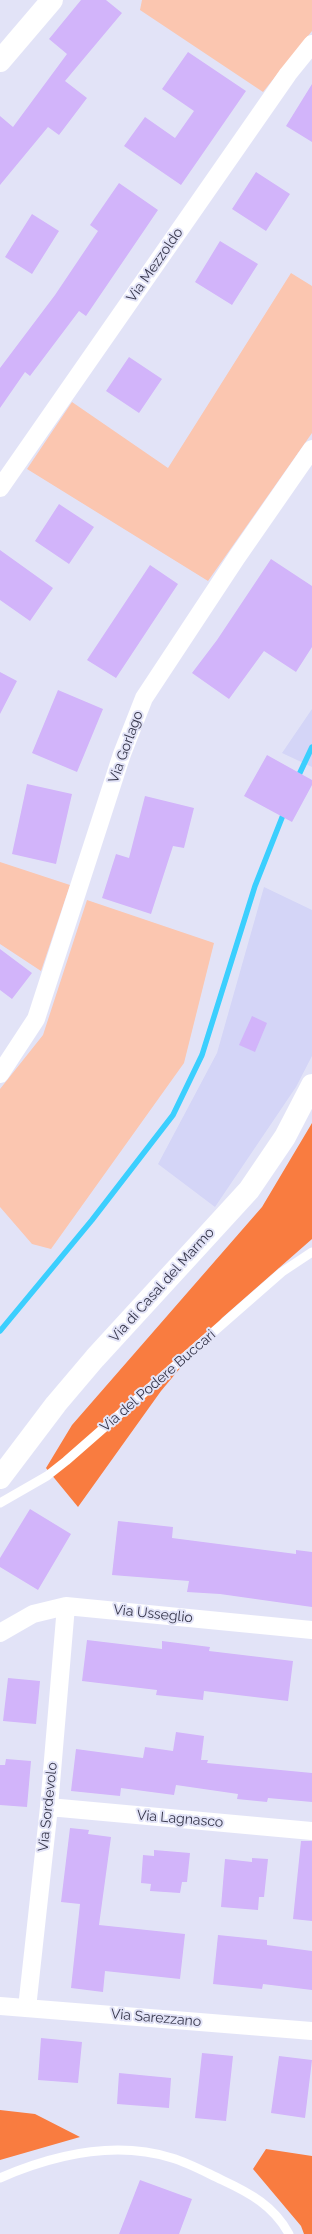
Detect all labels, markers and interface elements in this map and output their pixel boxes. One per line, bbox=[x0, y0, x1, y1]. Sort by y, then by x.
street label: Via Mezzoldo bbox=[123, 225, 187, 305]
street label: Via Gorlago bbox=[105, 709, 147, 785]
street label: Via di Casal del Marmo bbox=[106, 1224, 218, 1346]
street label: Via del Podere Buccari bbox=[97, 1326, 219, 1436]
street label: Via Usseglio bbox=[112, 1601, 194, 1627]
street label: Via Sordevolo bbox=[35, 1762, 61, 1852]
street label: Via Lagnasco bbox=[136, 1807, 224, 1831]
street label: Via Sarezzano bbox=[110, 2006, 202, 2030]

